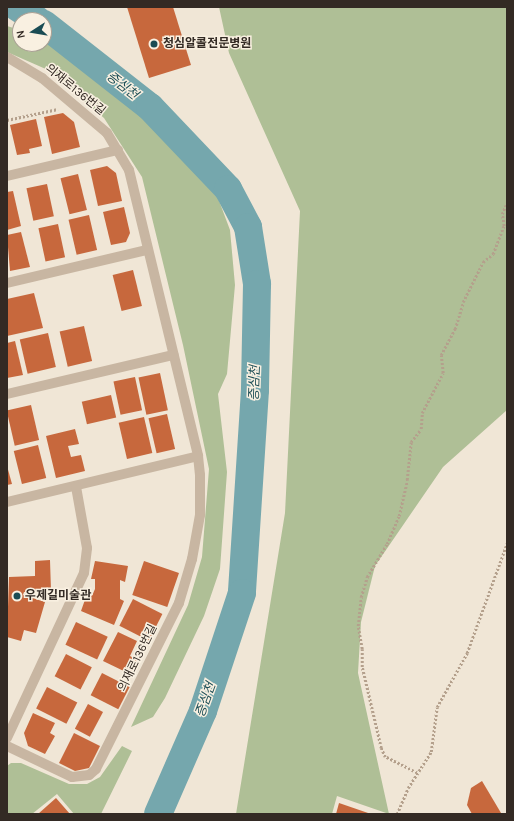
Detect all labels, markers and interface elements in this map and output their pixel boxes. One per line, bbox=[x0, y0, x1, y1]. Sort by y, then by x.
north arrow bbox=[12, 12, 52, 52]
text: N bbox=[14, 29, 28, 40]
place label: 청심알콜전문병원 bbox=[163, 37, 251, 51]
marker: 청심알콜전문병원 bbox=[148, 38, 160, 50]
street label: 의재로136번길 bbox=[42, 61, 108, 119]
water label: 증심천 bbox=[103, 69, 141, 103]
water label: 증심천 bbox=[247, 365, 263, 401]
place label: 우제길미술관 bbox=[25, 589, 91, 603]
marker: 우제길미술관 bbox=[12, 591, 22, 601]
street label: 의재로136번길 bbox=[116, 622, 160, 694]
water label: 증심천 bbox=[193, 680, 219, 720]

